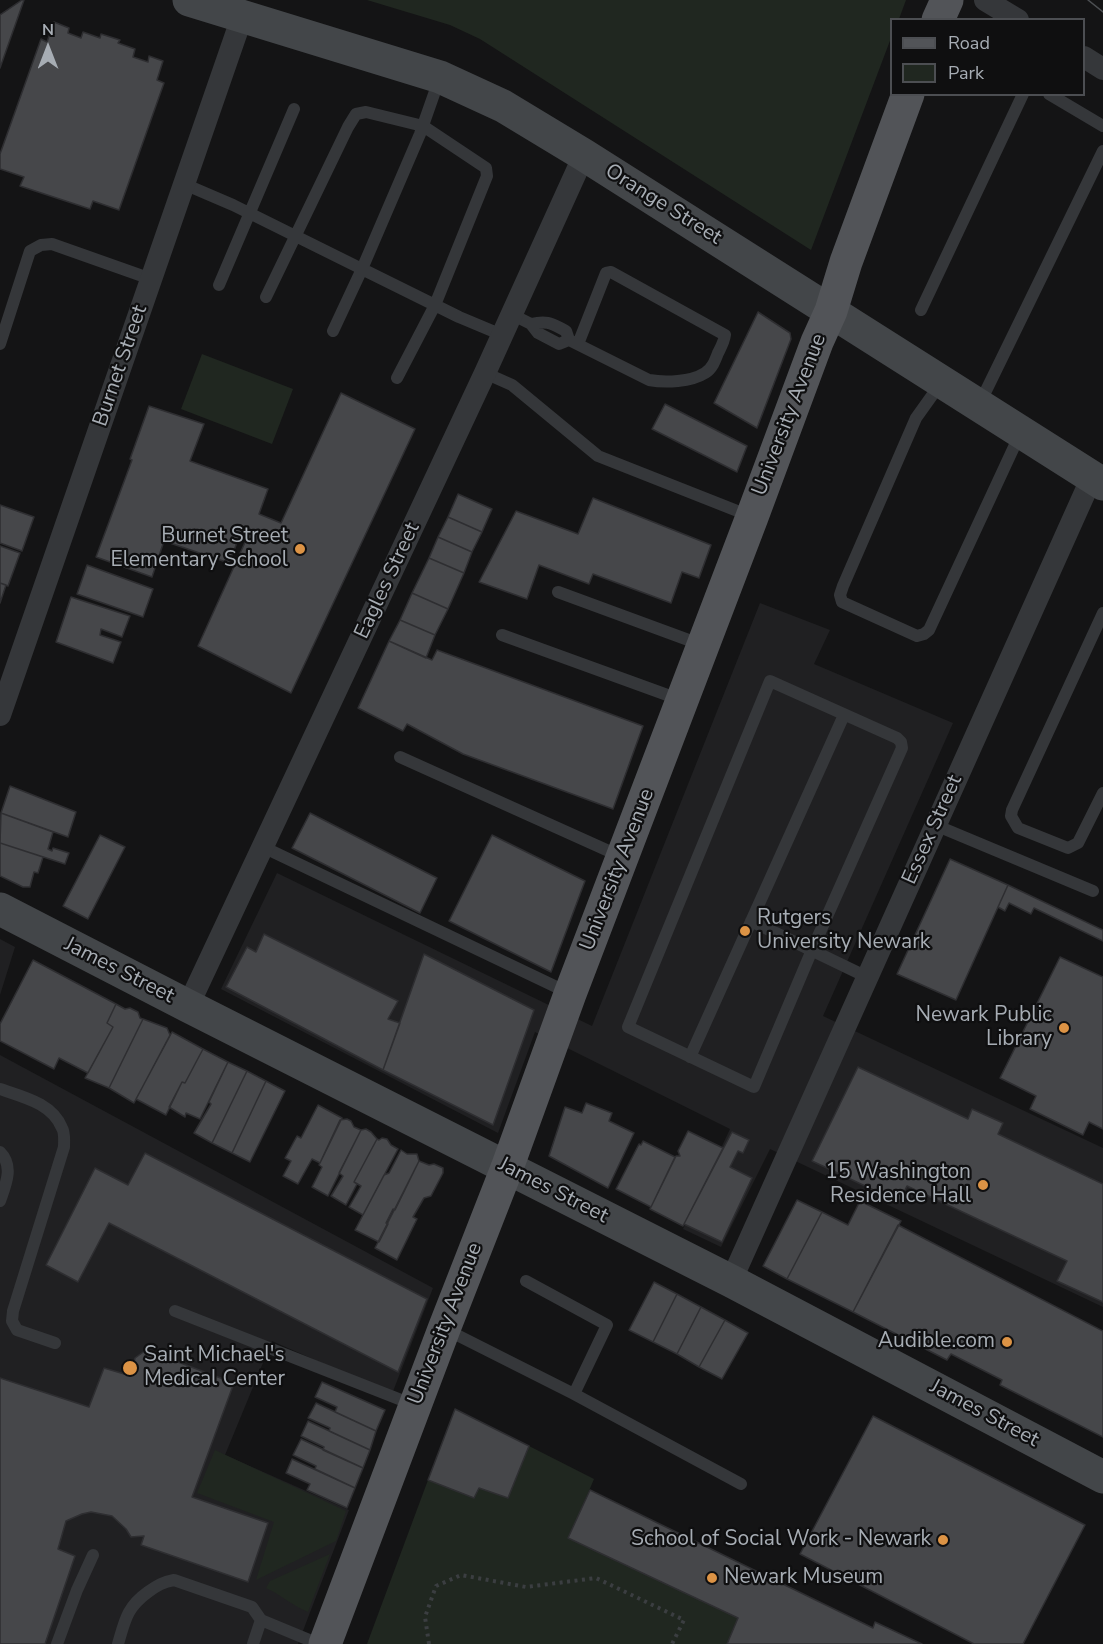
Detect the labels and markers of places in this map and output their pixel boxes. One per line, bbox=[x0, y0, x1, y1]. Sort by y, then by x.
place label: Burnet Street Elementary School bbox=[110, 524, 288, 574]
marker: Burnet Street Elementary School bbox=[293, 542, 307, 556]
place label: Rutgers University Newark bbox=[757, 906, 930, 956]
marker: Rutgers University Newark bbox=[738, 924, 752, 938]
place label: Newark Public Library bbox=[915, 1003, 1052, 1053]
marker: Newark Public Library bbox=[1057, 1021, 1071, 1035]
place label: 15 Washington Residence Hall bbox=[825, 1160, 971, 1210]
marker: 15 Washington Residence Hall bbox=[976, 1178, 990, 1192]
place label: Audible.com bbox=[878, 1329, 995, 1355]
marker: Audible.com bbox=[1000, 1335, 1014, 1349]
place label: Saint Michael's Medical Center bbox=[144, 1343, 285, 1393]
marker: Saint Michael's Medical Center bbox=[121, 1359, 139, 1377]
place label: School of Social Work - Newark bbox=[631, 1527, 931, 1553]
marker: School of Social Work - Newark bbox=[936, 1533, 950, 1547]
place label: Newark Museum bbox=[724, 1565, 883, 1591]
marker: Newark Museum bbox=[705, 1571, 719, 1585]

